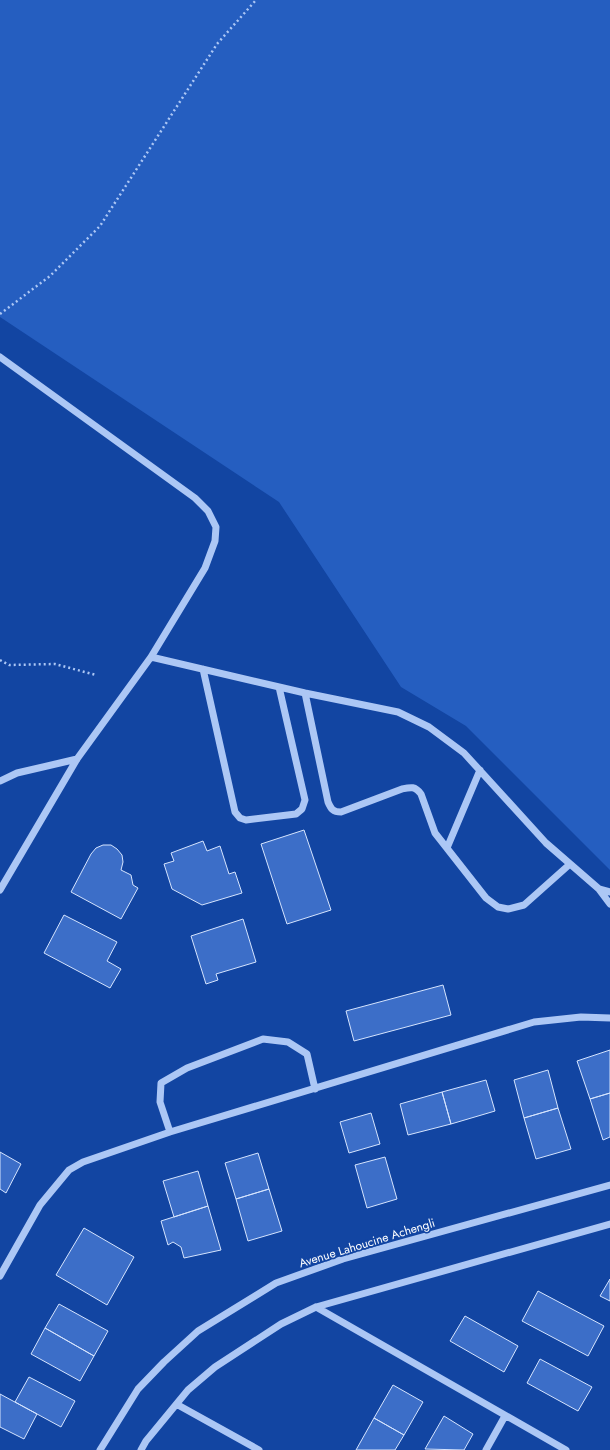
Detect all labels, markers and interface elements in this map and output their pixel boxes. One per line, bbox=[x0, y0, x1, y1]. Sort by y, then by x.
street label: Avenue Lahoucine Achengli bbox=[297, 1214, 437, 1272]

